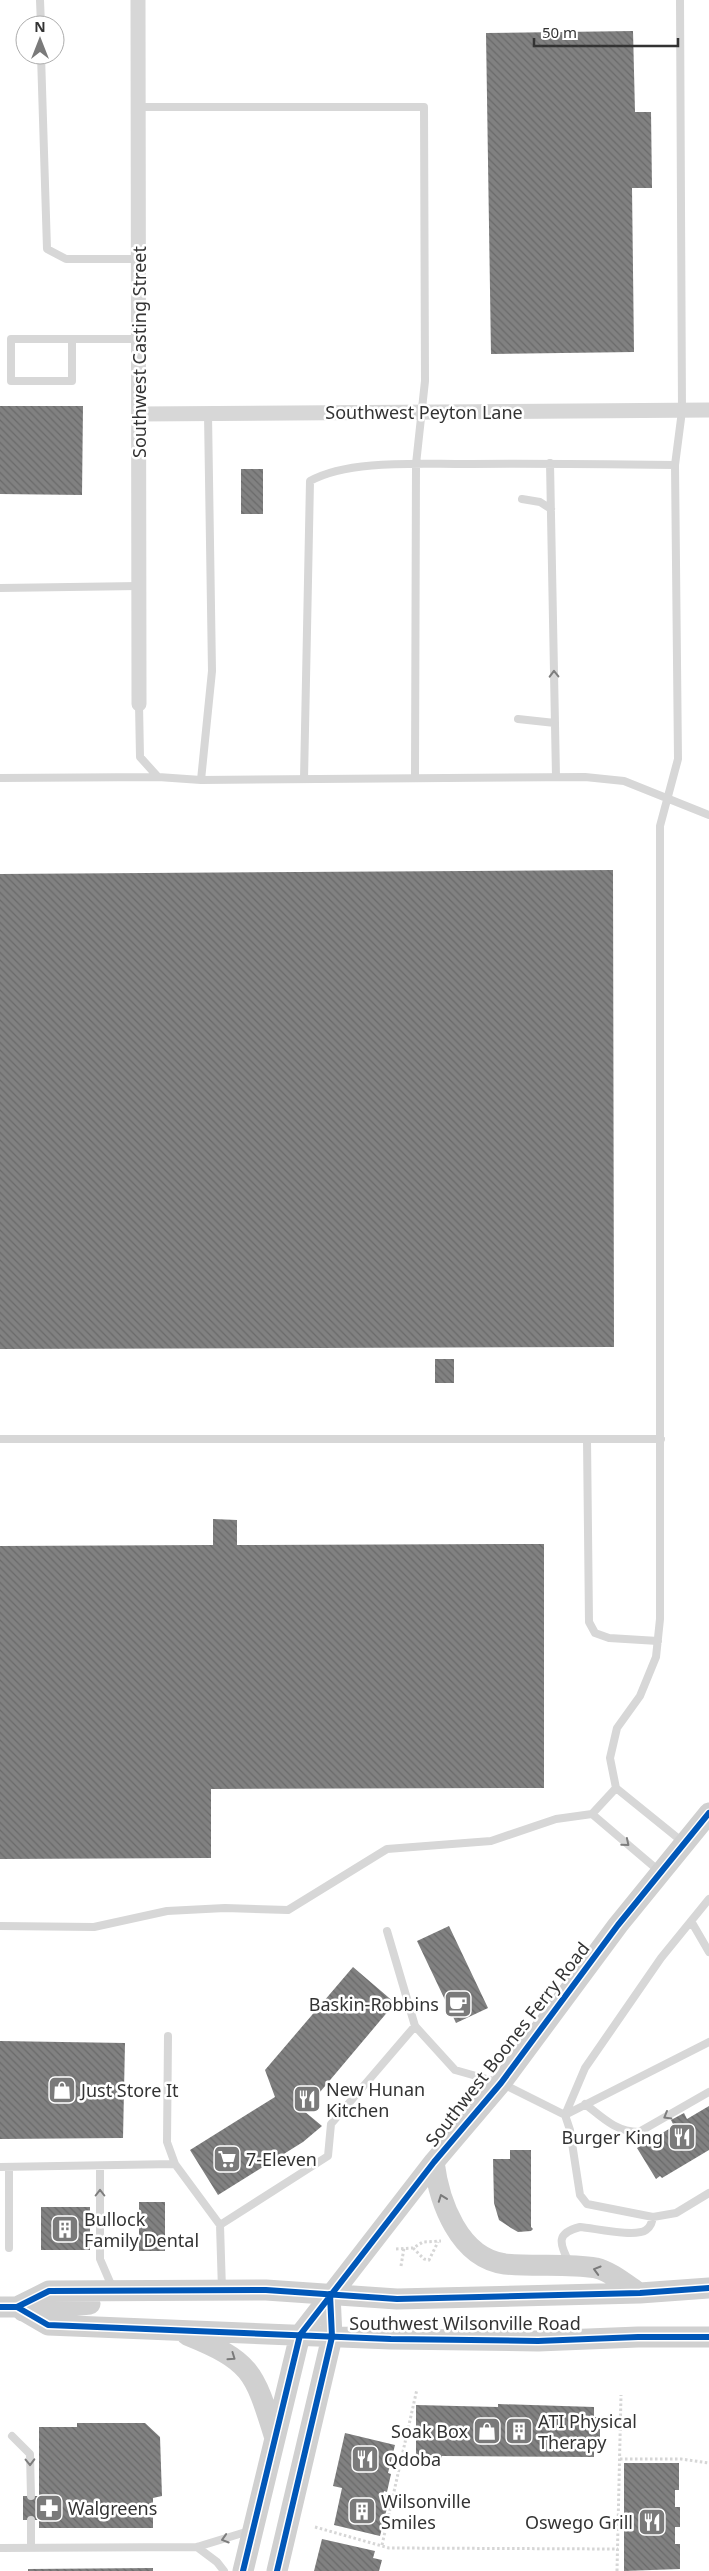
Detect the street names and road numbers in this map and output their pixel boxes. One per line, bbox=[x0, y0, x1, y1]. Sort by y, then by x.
street label: Southwest Casting Street bbox=[127, 246, 151, 458]
street label: Southwest Peyton Lane bbox=[325, 400, 523, 424]
street label: Southwest Boones Ferry Road bbox=[420, 1937, 594, 2151]
street label: Southwest Wilsonville Road bbox=[349, 2311, 581, 2335]

